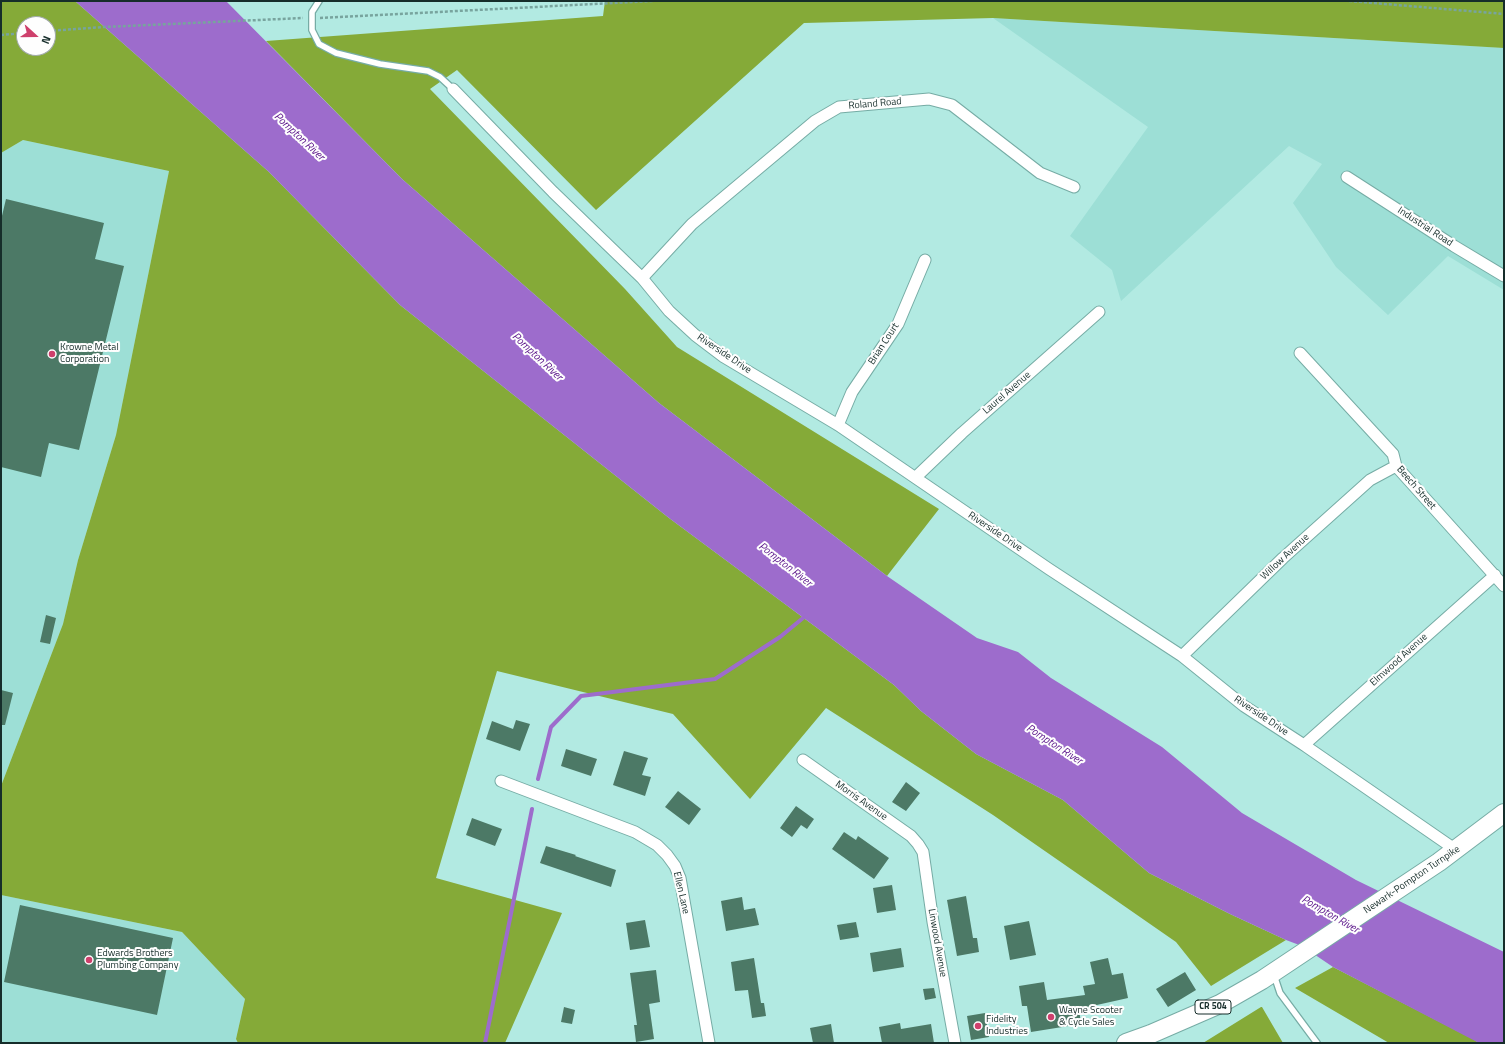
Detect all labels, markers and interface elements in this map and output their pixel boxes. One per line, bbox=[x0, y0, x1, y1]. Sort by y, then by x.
north arrow bbox=[16, 16, 56, 56]
text: N bbox=[37, 34, 55, 46]
street label: Roland Road bbox=[848, 96, 902, 112]
water label: Pompton River bbox=[271, 110, 327, 164]
street label: Industrial Road bbox=[1395, 205, 1455, 249]
street label: Brian Court bbox=[866, 321, 902, 367]
water label: Pompton River bbox=[509, 330, 565, 384]
street label: Riverside Drive bbox=[695, 331, 753, 377]
place label: Krowne Metal Corporation bbox=[60, 342, 119, 366]
marker: Krowne Metal Corporation bbox=[47, 349, 57, 359]
street label: Laurel Avenue bbox=[981, 369, 1033, 417]
street label: Beech Street bbox=[1394, 464, 1438, 512]
street label: Riverside Drive bbox=[966, 509, 1024, 555]
street label: Willow Avenue bbox=[1258, 531, 1312, 583]
water label: Pompton River bbox=[756, 540, 814, 590]
street label: Elmwood Avenue bbox=[1368, 631, 1430, 689]
street label: Riverside Drive bbox=[1232, 693, 1290, 739]
water label: Pompton River bbox=[1024, 722, 1084, 768]
street label: Morris Avenue bbox=[833, 779, 889, 823]
street label: Newark-Pompton Turnpike bbox=[1362, 843, 1462, 917]
street label: Ellen Lane bbox=[670, 871, 692, 915]
water label: Pompton River bbox=[1299, 893, 1361, 937]
street label: Linwood Avenue bbox=[925, 908, 949, 978]
place label: Edwards Brothers Plumbing Company bbox=[97, 948, 178, 972]
marker: Edwards Brothers Plumbing Company bbox=[84, 955, 94, 965]
road number: CR 504 bbox=[1195, 1000, 1231, 1014]
place label: Wayne Scooter & Cycle Sales bbox=[1059, 1005, 1122, 1028]
marker: Wayne Scooter & Cycle Sales bbox=[1046, 1012, 1056, 1022]
place label: Fidelity Industries bbox=[986, 1014, 1028, 1038]
marker: Fidelity Industries bbox=[973, 1021, 983, 1031]

